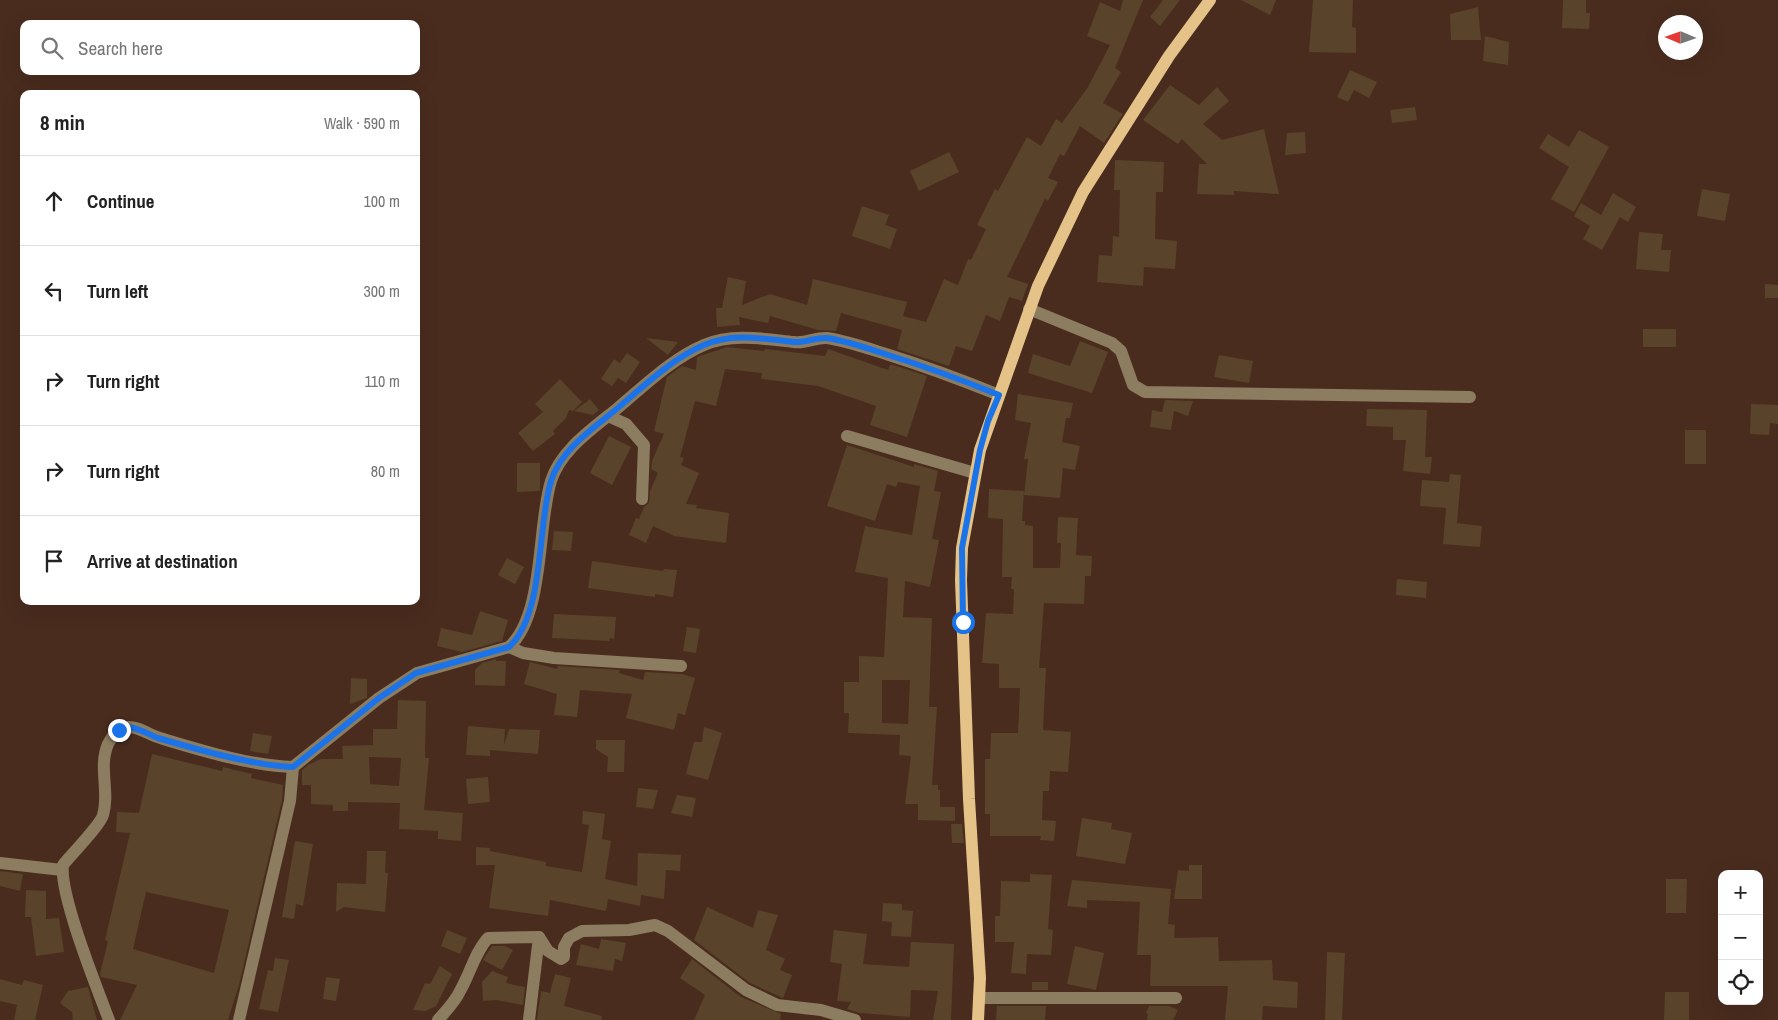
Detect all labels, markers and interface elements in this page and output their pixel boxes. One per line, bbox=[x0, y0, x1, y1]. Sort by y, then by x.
north arrow bbox=[1658, 15, 1703, 60]
search box bbox=[20, 20, 420, 75]
icon: search bbox=[38, 34, 66, 62]
text: Search here bbox=[78, 35, 163, 61]
text: 8 min bbox=[40, 108, 85, 137]
text: Walk · 590 m bbox=[324, 112, 400, 134]
icon: ahead bbox=[40, 187, 68, 215]
text: Continue bbox=[87, 188, 155, 214]
text: 100 m bbox=[364, 190, 400, 212]
icon: left bbox=[40, 277, 68, 305]
text: Turn left bbox=[87, 278, 148, 304]
text: 300 m bbox=[364, 280, 400, 302]
icon: right bbox=[40, 367, 68, 395]
text: Turn right bbox=[87, 368, 159, 394]
text: 110 m bbox=[364, 370, 400, 392]
icon: right bbox=[40, 457, 68, 485]
text: Turn right bbox=[87, 458, 159, 484]
text: 80 m bbox=[371, 460, 400, 482]
icon: arrive bbox=[40, 547, 68, 575]
text: Arrive at destination bbox=[87, 548, 238, 574]
route start bbox=[952, 611, 975, 634]
route end bbox=[108, 719, 131, 742]
map controls bbox=[1718, 870, 1763, 1005]
button: + bbox=[1718, 870, 1763, 915]
button: − bbox=[1718, 915, 1763, 960]
button: locate bbox=[1718, 960, 1763, 1005]

